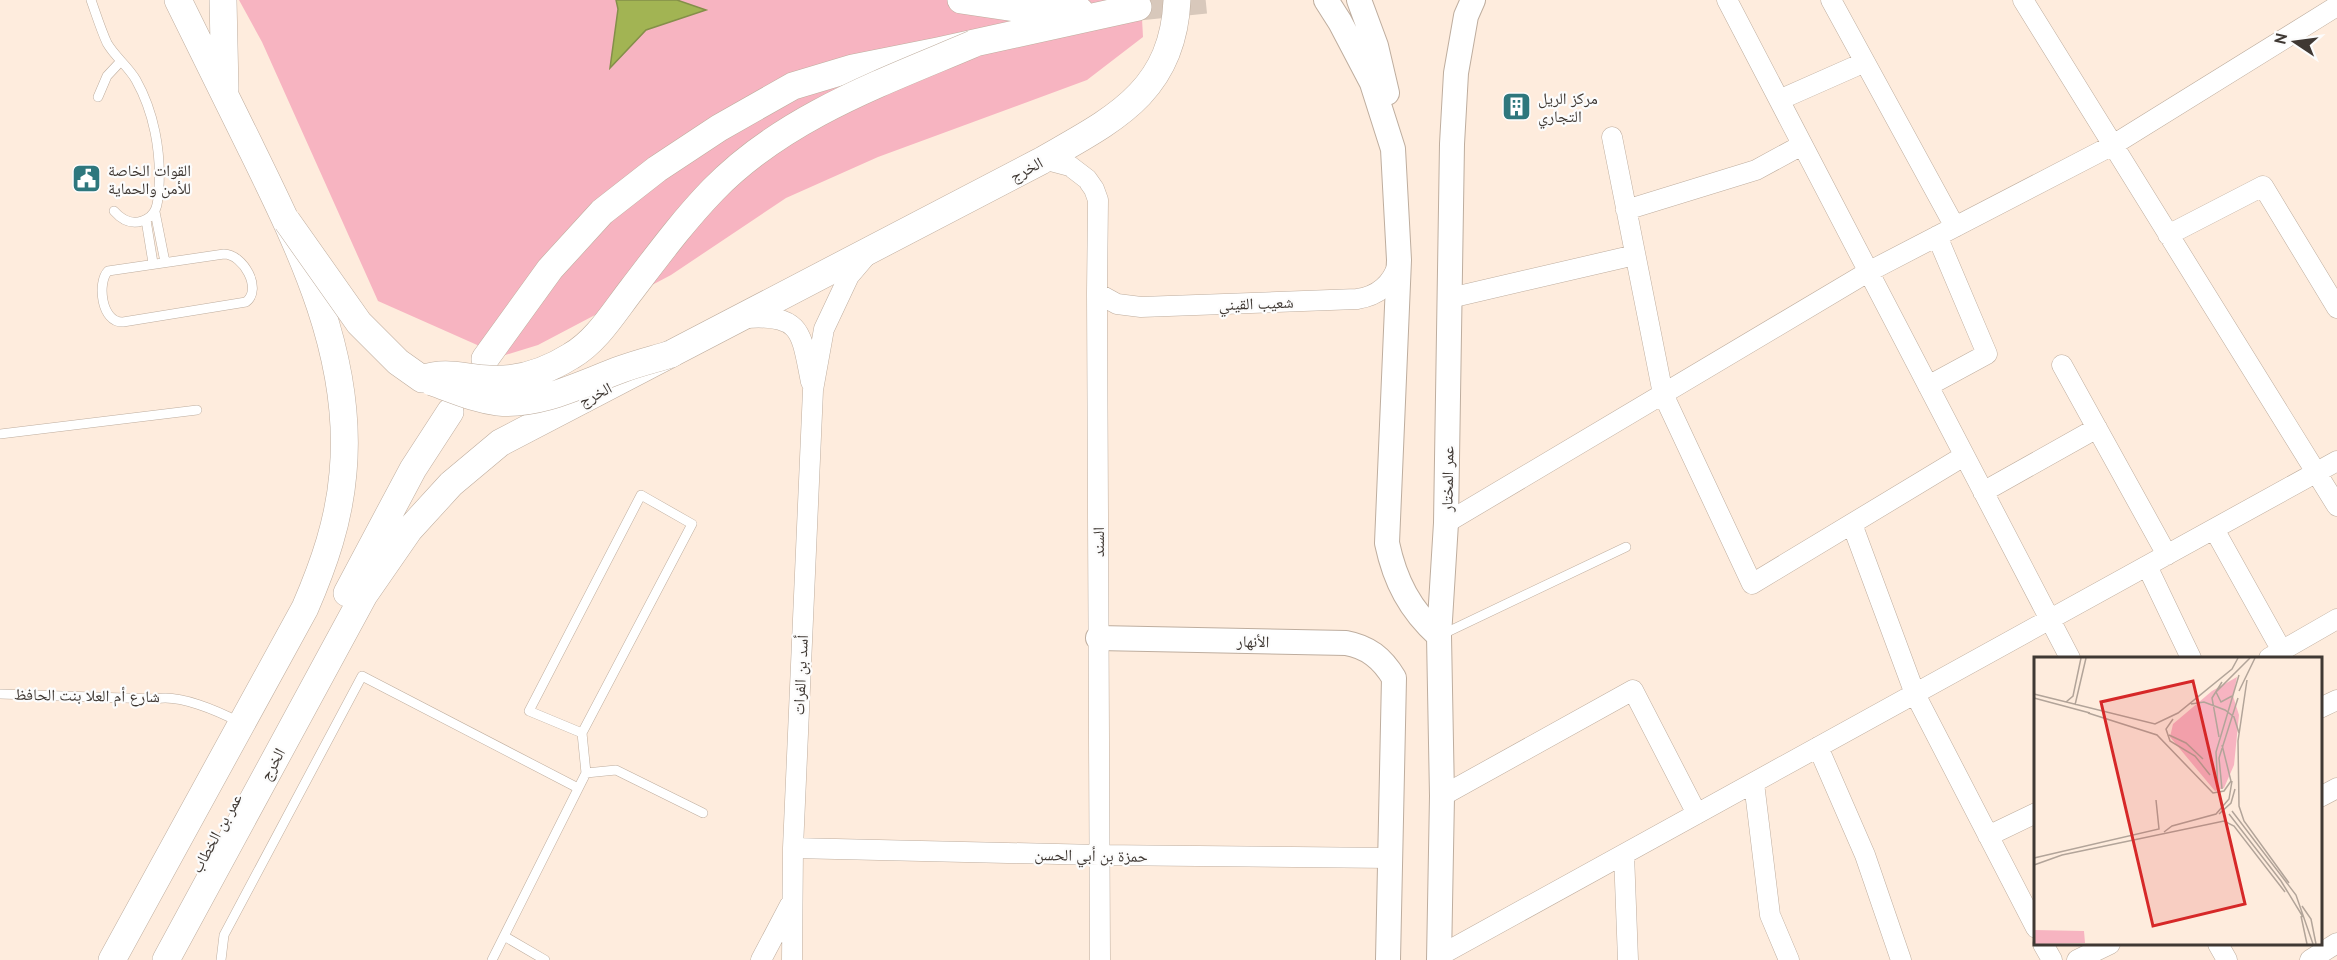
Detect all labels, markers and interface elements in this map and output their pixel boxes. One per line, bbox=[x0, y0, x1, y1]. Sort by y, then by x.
north arrow bbox=[2265, 12, 2325, 72]
text: N bbox=[2269, 31, 2291, 46]
place label: مركز الريل التجاري bbox=[1538, 88, 1598, 129]
building icon: مركز الريل التجاري bbox=[1501, 91, 1533, 123]
street label: الخرج bbox=[1006, 152, 1046, 187]
place label: القوات الخاصة للأمن والحماية bbox=[108, 160, 191, 199]
public building icon: القوات الخاصة للأمن والحماية bbox=[71, 163, 103, 195]
street label: شعيب القيني bbox=[1218, 292, 1294, 317]
street label: الخرج bbox=[575, 377, 615, 412]
street label: عمر المختار bbox=[1436, 446, 1458, 513]
street label: السند bbox=[1088, 527, 1108, 557]
street label: الأنهار bbox=[1235, 631, 1270, 651]
street label: أسد بن الفرات bbox=[788, 634, 813, 716]
inset map bbox=[2034, 657, 2322, 945]
street label: شارع أم العلا بنت الحافظ bbox=[14, 684, 160, 707]
street label: الخرج bbox=[255, 744, 290, 784]
street label: عمر بن الخطاب bbox=[186, 790, 247, 877]
street label: حمزة بن أبي الحسن bbox=[1034, 844, 1148, 869]

